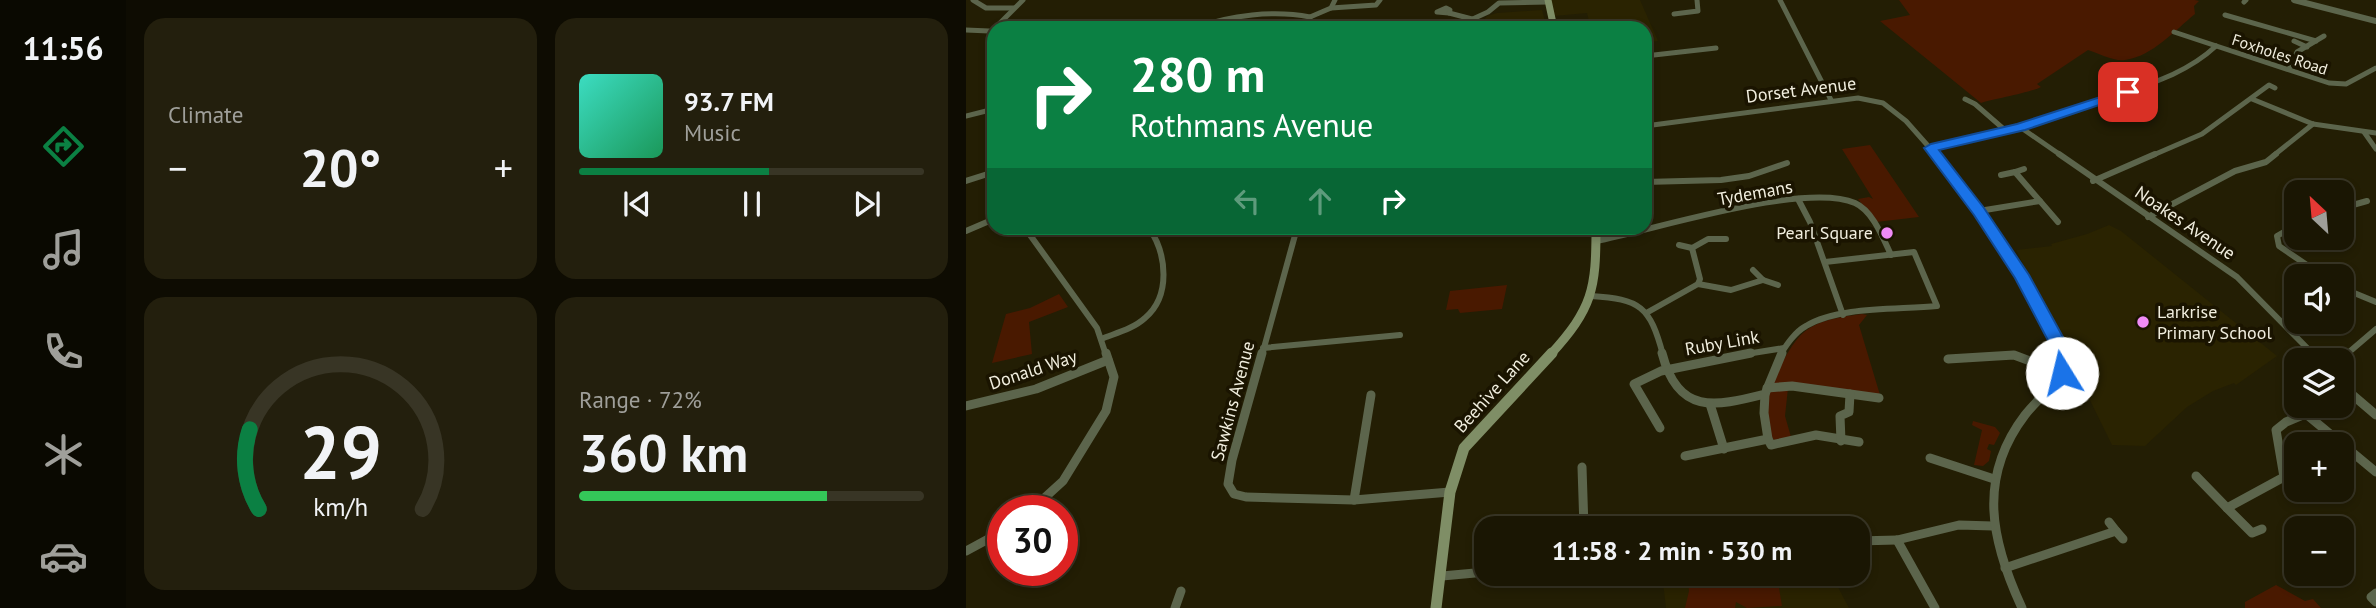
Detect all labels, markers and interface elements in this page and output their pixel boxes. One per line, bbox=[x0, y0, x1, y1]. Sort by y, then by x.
text: 11:56 bbox=[22, 27, 104, 69]
street label: Foxholes Road bbox=[2229, 29, 2331, 79]
text: 280 m bbox=[1130, 42, 1265, 106]
icon: right bbox=[1015, 49, 1106, 140]
pin bbox=[2098, 62, 2158, 122]
street label: Dorset Avenue bbox=[1745, 71, 1857, 108]
icon: arrive bbox=[2109, 73, 2147, 111]
text: 93.7 FM bbox=[684, 85, 774, 118]
text: Climate bbox=[168, 100, 243, 129]
text: Rothmans Avenue bbox=[1130, 104, 1373, 146]
text: Music bbox=[684, 118, 741, 147]
icon: directions bbox=[39, 122, 88, 171]
text: 20° bbox=[300, 134, 381, 201]
text: − bbox=[168, 143, 187, 192]
text: + bbox=[494, 143, 513, 192]
street label: Tydemans bbox=[1716, 175, 1794, 210]
north arrow bbox=[2284, 180, 2354, 250]
map controls bbox=[2284, 180, 2354, 586]
street label: Noakes Avenue bbox=[2131, 181, 2240, 265]
icon: left bbox=[1228, 182, 1266, 220]
icon: ahead bbox=[1301, 182, 1339, 220]
icon: right bbox=[1374, 182, 1412, 220]
icon: previous bbox=[618, 185, 656, 223]
icon: pause bbox=[733, 185, 771, 223]
icon: next bbox=[848, 185, 886, 223]
place label: Pearl Square bbox=[1776, 221, 1873, 244]
icon: music bbox=[39, 225, 88, 274]
marker: Pearl Square bbox=[1879, 225, 1895, 241]
button: sound bbox=[2284, 264, 2354, 334]
place label: Larkrise Primary School bbox=[2157, 300, 2272, 344]
marker: Larkrise Primary School bbox=[2135, 314, 2151, 330]
street label: Ruby Link bbox=[1683, 325, 1761, 360]
icon: phone bbox=[39, 327, 88, 376]
position arrow bbox=[2025, 336, 2099, 410]
street label: Sawkins Avenue bbox=[1205, 338, 1260, 463]
street label: Donald Way bbox=[986, 344, 1080, 395]
street label: Beehive Lane bbox=[1449, 346, 1534, 437]
button: layers bbox=[2284, 348, 2354, 418]
text: Range · 72% bbox=[579, 385, 702, 414]
text: 29 bbox=[299, 406, 382, 500]
text: 360 km bbox=[579, 419, 748, 486]
icon: climate bbox=[39, 430, 88, 479]
button: + bbox=[2284, 432, 2354, 502]
text: km/h bbox=[313, 491, 368, 523]
speed limit sign: 30 bbox=[987, 495, 1078, 586]
button: − bbox=[2284, 516, 2354, 586]
icon: car bbox=[39, 532, 88, 581]
text: 11:58 · 2 min · 530 m bbox=[1552, 534, 1792, 567]

